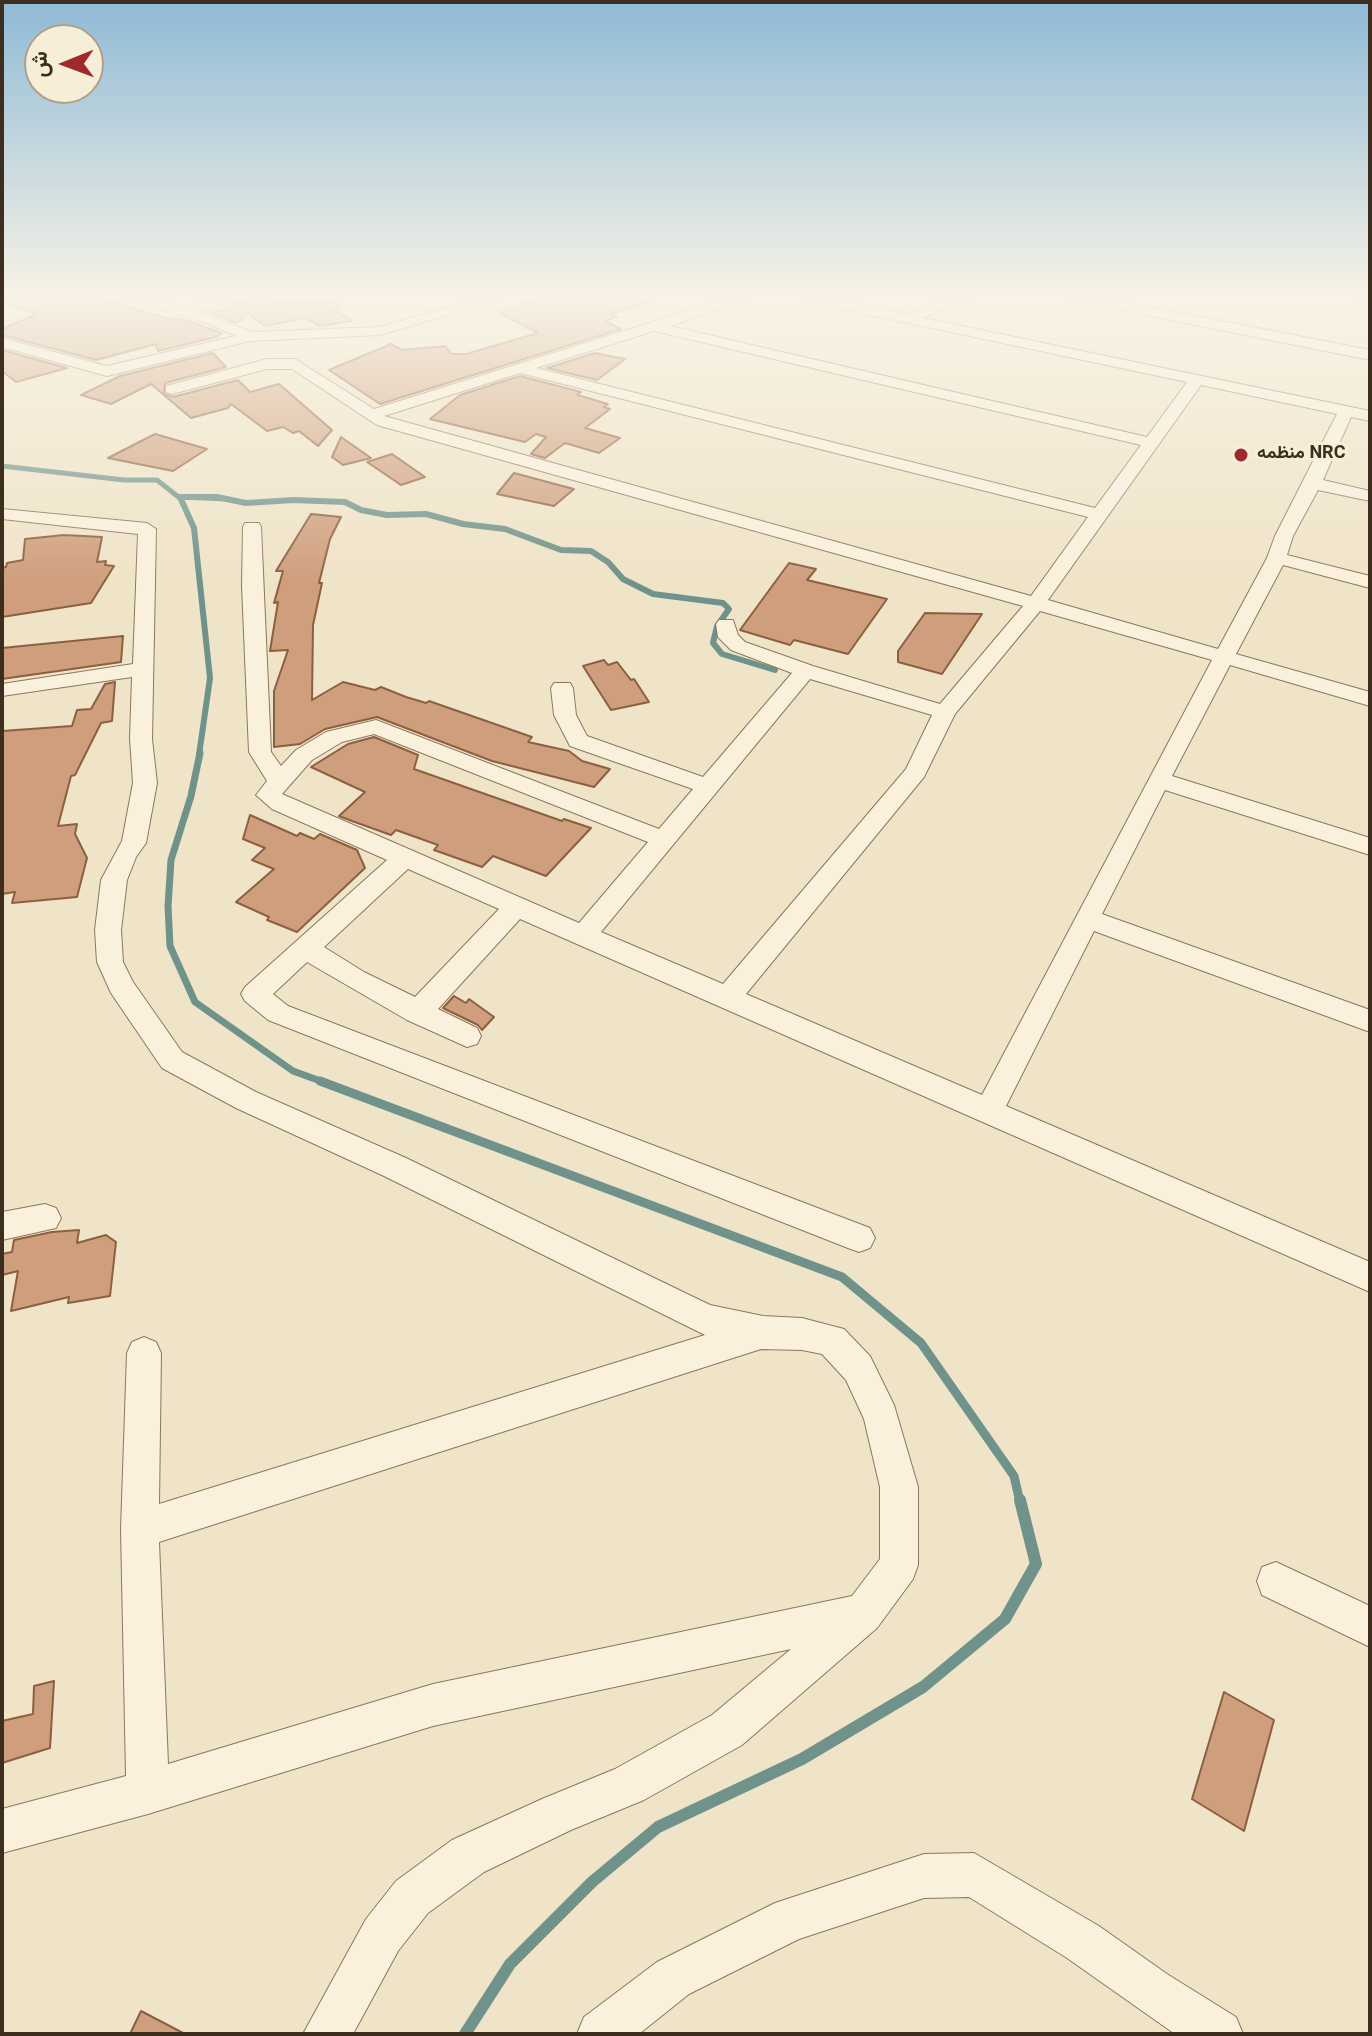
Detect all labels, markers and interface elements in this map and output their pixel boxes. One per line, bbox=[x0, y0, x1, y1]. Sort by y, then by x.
north arrow bbox=[24, 24, 104, 104]
text: ش bbox=[24, 51, 59, 78]
place label: منظمه NRC bbox=[1257, 444, 1345, 466]
marker: منظمه NRC bbox=[1232, 446, 1250, 464]

